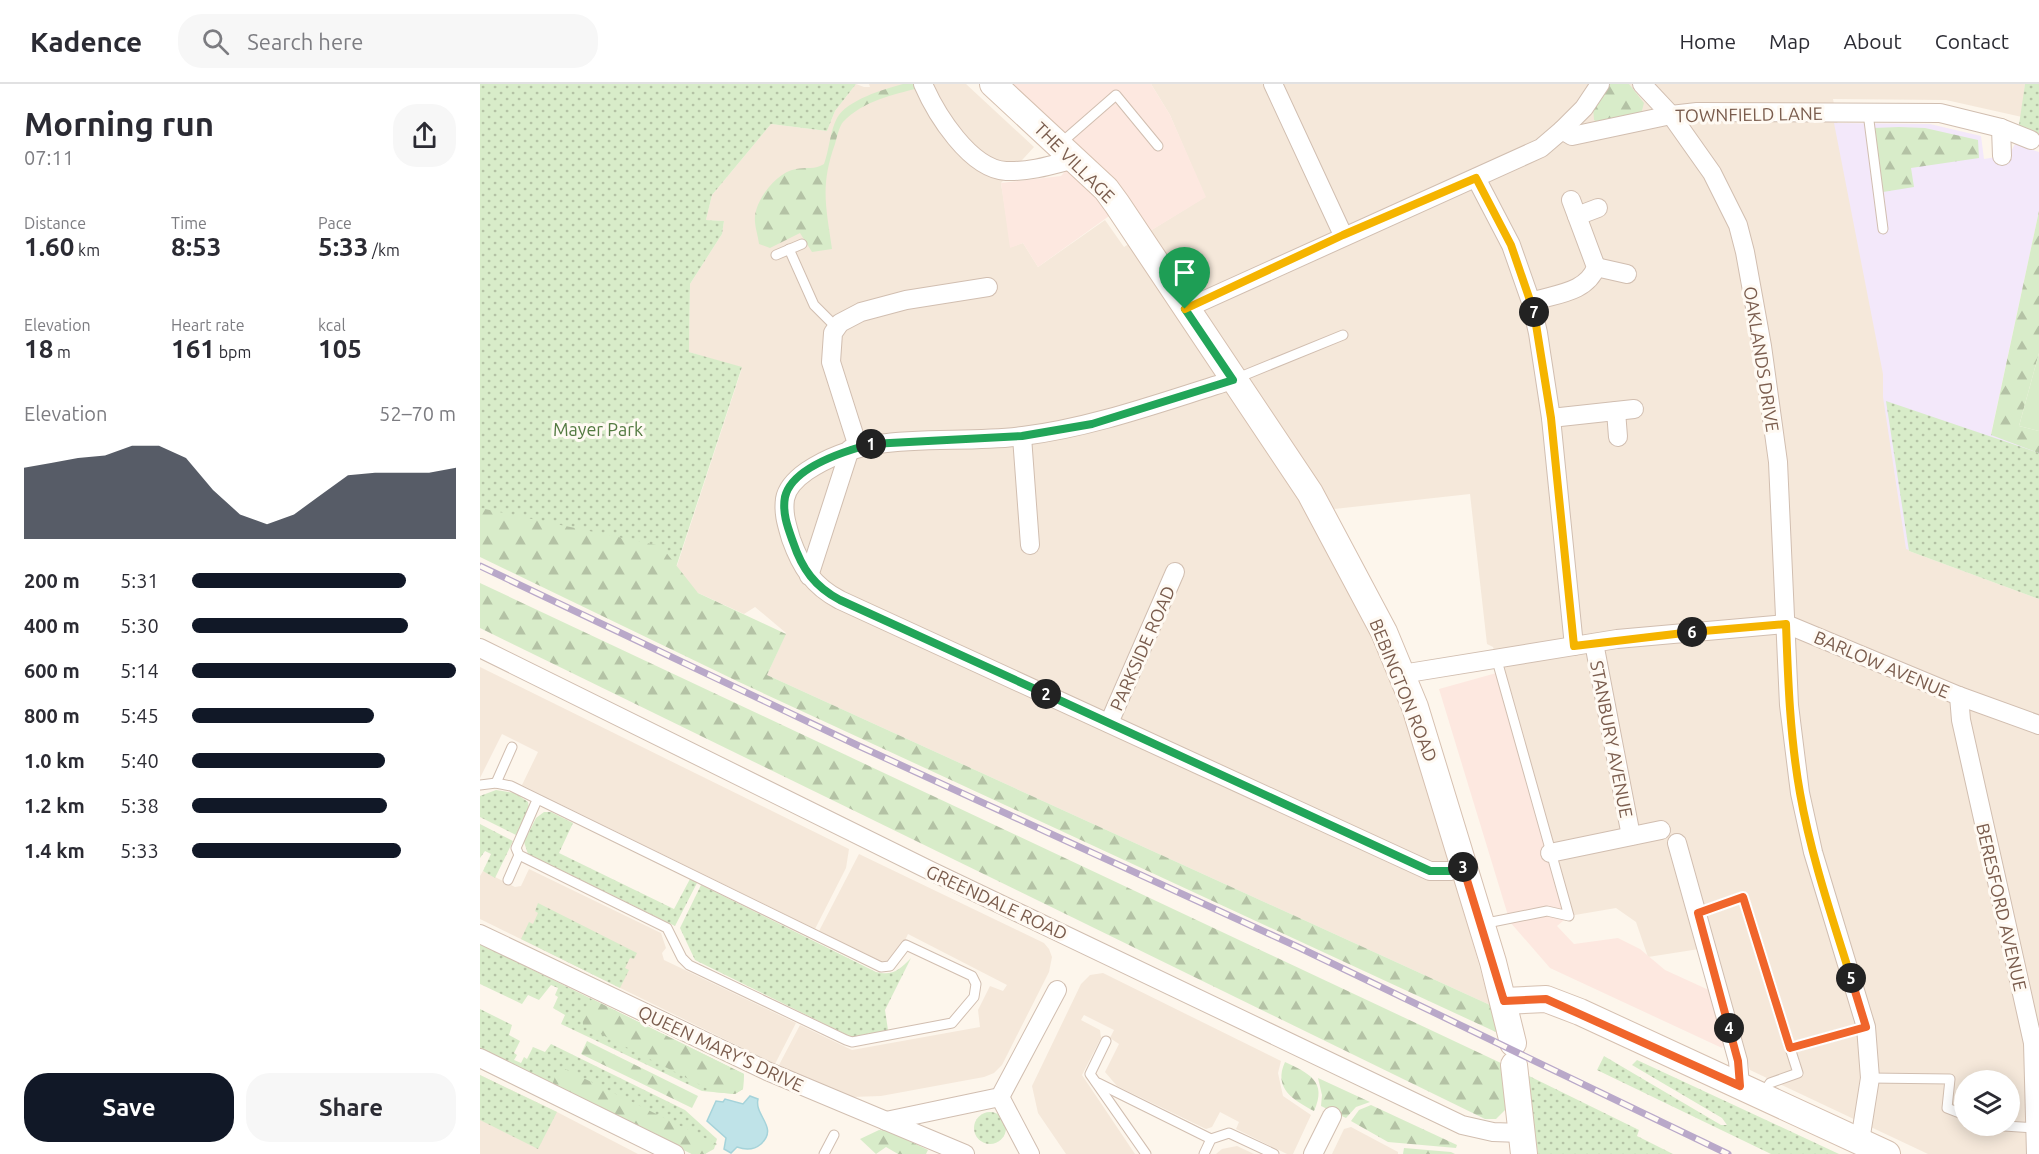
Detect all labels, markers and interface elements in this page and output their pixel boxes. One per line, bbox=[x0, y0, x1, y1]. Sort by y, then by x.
search box bbox=[178, 14, 598, 68]
icon: search bbox=[199, 25, 232, 58]
text: Kadence bbox=[30, 26, 142, 57]
text: Search here bbox=[247, 29, 364, 54]
text: Home bbox=[1679, 29, 1736, 53]
text: Map bbox=[1769, 29, 1810, 53]
text: About bbox=[1843, 29, 1902, 53]
text: Contact bbox=[1935, 29, 2009, 53]
street label: TOWNFIELD LANE bbox=[1675, 103, 1823, 125]
button: share bbox=[393, 104, 456, 167]
text: Morning run bbox=[24, 105, 214, 142]
street label: THE VILLAGE bbox=[1031, 118, 1119, 206]
text: 07:11 bbox=[24, 146, 74, 169]
text: Distance bbox=[24, 214, 86, 232]
text: Time bbox=[171, 214, 207, 232]
text: Pace bbox=[318, 214, 352, 232]
text: 1.60 bbox=[24, 232, 74, 261]
text: 8:53 bbox=[171, 232, 221, 261]
text: 5:33 bbox=[318, 232, 368, 261]
text: km bbox=[74, 241, 100, 259]
text: /km bbox=[368, 241, 400, 259]
pin bbox=[1159, 247, 1210, 309]
icon: arrive bbox=[1168, 256, 1201, 289]
street label: OAKLANDS DRIVE bbox=[1741, 285, 1783, 433]
pin: 7 bbox=[1519, 297, 1549, 327]
text: 7 bbox=[1529, 303, 1539, 321]
text: Elevation bbox=[24, 316, 91, 334]
text: Heart rate bbox=[171, 316, 245, 334]
text: kcal bbox=[318, 316, 346, 334]
text: 18 bbox=[24, 334, 53, 363]
text: 161 bbox=[171, 334, 215, 363]
text: 105 bbox=[318, 334, 362, 363]
text: m bbox=[53, 343, 71, 361]
text: bpm bbox=[215, 343, 251, 361]
text: Elevation bbox=[24, 402, 107, 425]
text: 52–70 m bbox=[379, 402, 456, 425]
park label: Mayer Park bbox=[553, 419, 643, 439]
pin: 1 bbox=[856, 429, 886, 459]
text: 1 bbox=[866, 435, 876, 453]
text: 200 m bbox=[24, 569, 80, 592]
text: 5:31 bbox=[120, 569, 159, 592]
street label: PARKSIDE ROAD bbox=[1106, 583, 1178, 713]
text: 400 m bbox=[24, 614, 80, 637]
text: 5:30 bbox=[120, 614, 159, 637]
street label: BEBINGTON ROAD bbox=[1366, 616, 1442, 764]
pin: 6 bbox=[1677, 617, 1707, 647]
text: 6 bbox=[1687, 623, 1697, 641]
street label: BARLOW AVENUE bbox=[1811, 626, 1953, 702]
text: 600 m bbox=[24, 659, 80, 682]
text: 5:14 bbox=[120, 659, 159, 682]
street label: STANBURY AVENUE bbox=[1587, 659, 1637, 819]
pin: 2 bbox=[1031, 679, 1061, 709]
text: 2 bbox=[1041, 685, 1051, 703]
text: 800 m bbox=[24, 704, 80, 727]
text: 5:45 bbox=[120, 704, 159, 727]
text: 1.0 km bbox=[24, 749, 85, 772]
text: 5:40 bbox=[120, 749, 159, 772]
text: 1.2 km bbox=[24, 794, 85, 817]
text: 5:38 bbox=[120, 794, 159, 817]
street label: BERESFORD AVENUE bbox=[1973, 821, 2031, 993]
text: 1.4 km bbox=[24, 839, 85, 862]
text: 5:33 bbox=[120, 839, 159, 862]
pin: 3 bbox=[1448, 852, 1478, 882]
text: 3 bbox=[1458, 858, 1468, 876]
street label: GREENDALE ROAD bbox=[923, 861, 1071, 943]
pin: 5 bbox=[1836, 963, 1866, 993]
text: 5 bbox=[1846, 969, 1856, 987]
street label: QUEEN MARY'S DRIVE bbox=[635, 1001, 807, 1096]
pin: 4 bbox=[1714, 1013, 1744, 1043]
text: 4 bbox=[1724, 1019, 1734, 1037]
map controls bbox=[1954, 1070, 2020, 1136]
button: layers bbox=[1954, 1070, 2020, 1136]
button: Save bbox=[24, 1073, 234, 1142]
button: Share bbox=[246, 1073, 456, 1142]

